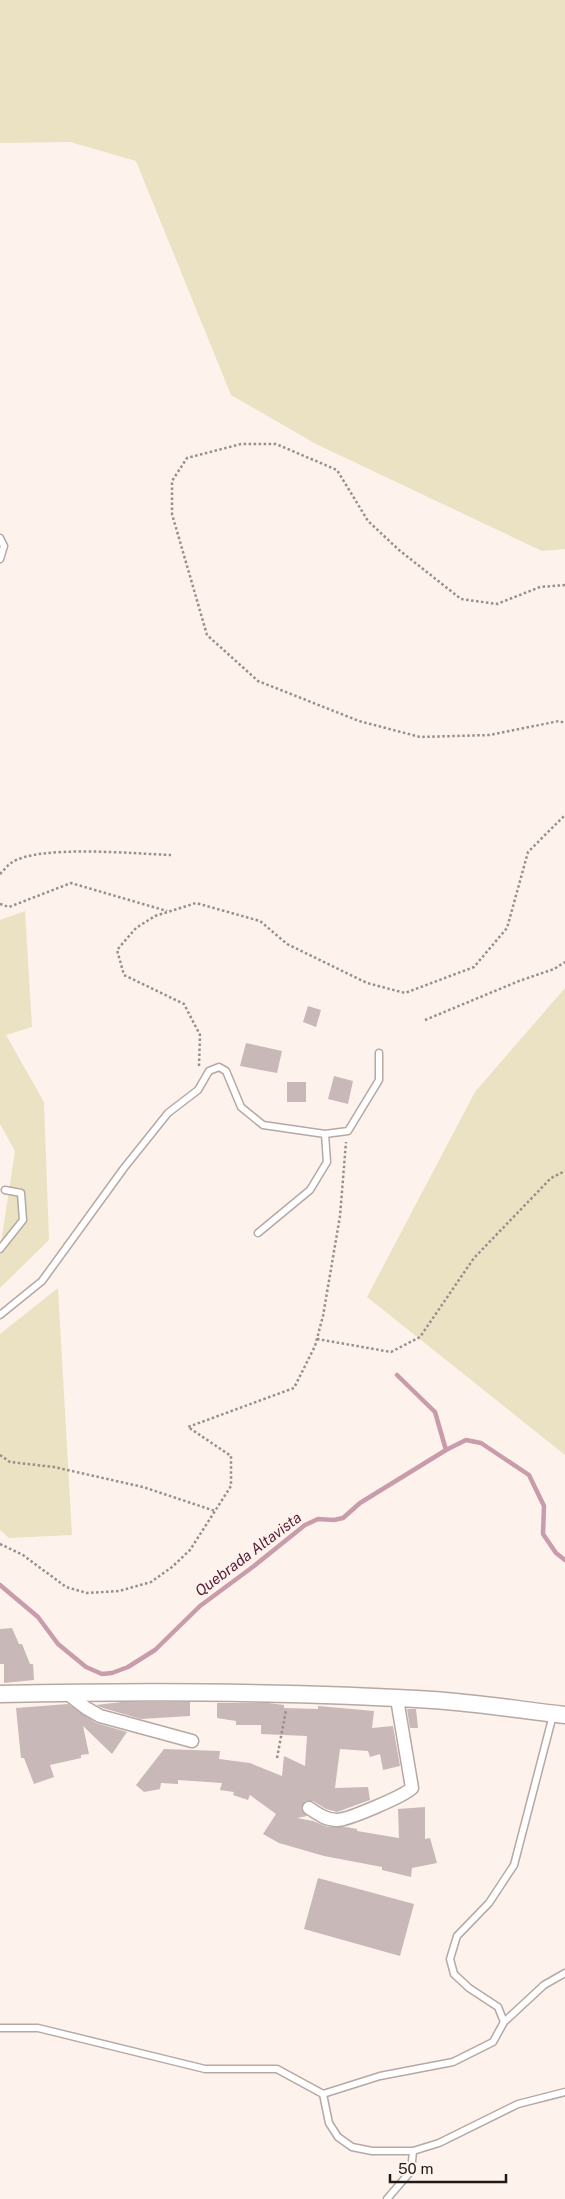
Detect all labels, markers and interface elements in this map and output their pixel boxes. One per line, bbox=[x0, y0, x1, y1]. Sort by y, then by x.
water label: Quebrada Altavista bbox=[191, 1508, 305, 1600]
scale bar bbox=[390, 2152, 506, 2184]
text: 50 m bbox=[398, 2160, 433, 2177]

